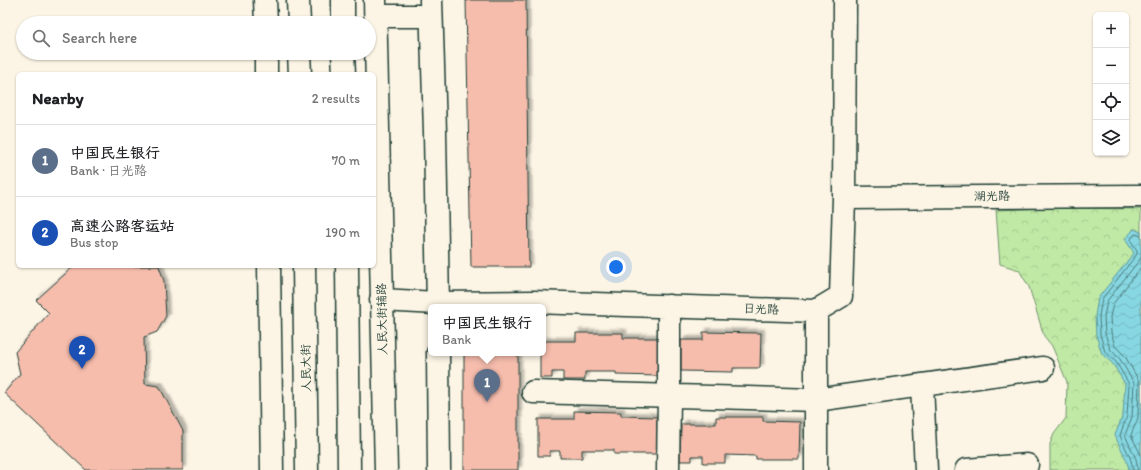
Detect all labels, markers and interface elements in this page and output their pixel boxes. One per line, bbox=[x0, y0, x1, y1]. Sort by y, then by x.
map controls bbox=[1093, 12, 1129, 156]
button: + bbox=[1093, 12, 1129, 48]
search box bbox=[16, 16, 376, 60]
icon: search bbox=[30, 27, 52, 49]
text: Search here bbox=[62, 29, 137, 47]
button: − bbox=[1093, 48, 1129, 84]
button: locate bbox=[1093, 84, 1129, 120]
text: Nearby bbox=[32, 88, 84, 108]
text: 2 results bbox=[312, 91, 360, 106]
button: layers bbox=[1093, 120, 1129, 156]
text: 中国民生银行 bbox=[70, 144, 160, 162]
text: 1 bbox=[42, 153, 48, 168]
text: 70 m bbox=[332, 153, 360, 168]
text: Bank · 日光路 bbox=[70, 163, 147, 178]
street label: 湖光路 bbox=[974, 189, 1010, 203]
text: 高速公路客运站 bbox=[70, 217, 175, 235]
text: 2 bbox=[42, 225, 48, 240]
text: 190 m bbox=[325, 225, 360, 240]
text: Bus stop bbox=[70, 235, 118, 250]
your location bbox=[606, 257, 626, 277]
street label: 人民大街辅路 bbox=[374, 283, 390, 355]
street label: 日光路 bbox=[743, 301, 779, 317]
popup bbox=[428, 304, 546, 356]
text: 中国民生银行 bbox=[442, 314, 532, 332]
text: Bank bbox=[442, 332, 471, 347]
pin: 2 bbox=[69, 336, 95, 369]
street label: 人民大街 bbox=[299, 344, 313, 392]
pin: 1 bbox=[474, 369, 500, 402]

